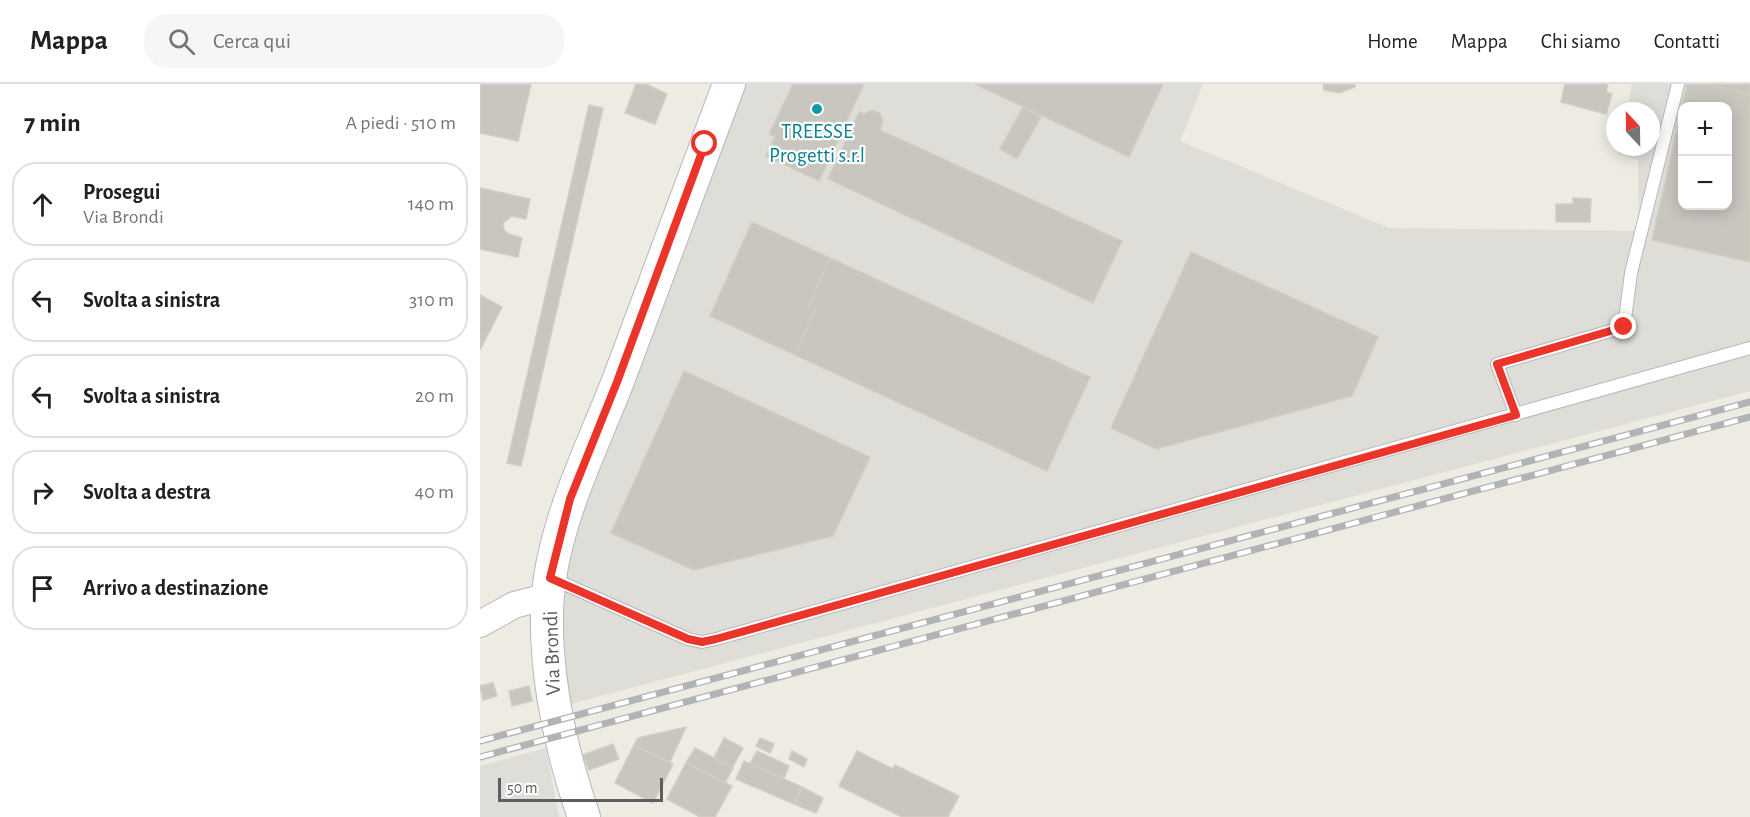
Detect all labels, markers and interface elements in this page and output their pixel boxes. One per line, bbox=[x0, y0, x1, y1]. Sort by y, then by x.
search box bbox=[144, 14, 564, 68]
icon: search bbox=[165, 25, 198, 58]
text: Mappa bbox=[30, 27, 108, 55]
text: Cerca qui bbox=[213, 30, 291, 52]
text: Home bbox=[1367, 31, 1418, 52]
text: Mappa bbox=[1451, 31, 1508, 52]
text: Chi siamo bbox=[1541, 31, 1621, 52]
text: Contatti bbox=[1654, 31, 1720, 52]
marker: TREESSE Progetti s.r.l bbox=[810, 102, 824, 116]
north arrow bbox=[1606, 102, 1660, 156]
map controls bbox=[1678, 102, 1732, 210]
button: + bbox=[1678, 102, 1732, 156]
text: 7 min bbox=[24, 110, 81, 136]
text: A piedi · 510 m bbox=[345, 113, 456, 133]
place label: TREESSE Progetti s.r.l bbox=[769, 121, 865, 166]
route start bbox=[691, 130, 717, 156]
button: − bbox=[1678, 156, 1732, 210]
text: Prosegui bbox=[83, 181, 160, 203]
icon: ahead bbox=[26, 188, 59, 221]
text: 140 m bbox=[408, 194, 454, 214]
text: Via Brondi bbox=[83, 207, 164, 227]
icon: left bbox=[26, 284, 59, 317]
text: Svolta a sinistra bbox=[83, 289, 220, 311]
text: 310 m bbox=[409, 290, 454, 310]
route end bbox=[1610, 313, 1636, 339]
icon: left bbox=[26, 380, 59, 413]
text: Svolta a sinistra bbox=[83, 385, 220, 407]
text: 20 m bbox=[415, 386, 454, 406]
icon: right bbox=[26, 476, 59, 509]
text: Svolta a destra bbox=[83, 481, 211, 503]
text: 40 m bbox=[415, 482, 454, 502]
icon: arrive bbox=[26, 572, 59, 605]
text: Arrivo a destinazione bbox=[83, 577, 268, 599]
street label: Via Brondi bbox=[540, 610, 564, 696]
scale bar bbox=[498, 775, 663, 802]
text: 50 m bbox=[507, 780, 538, 796]

